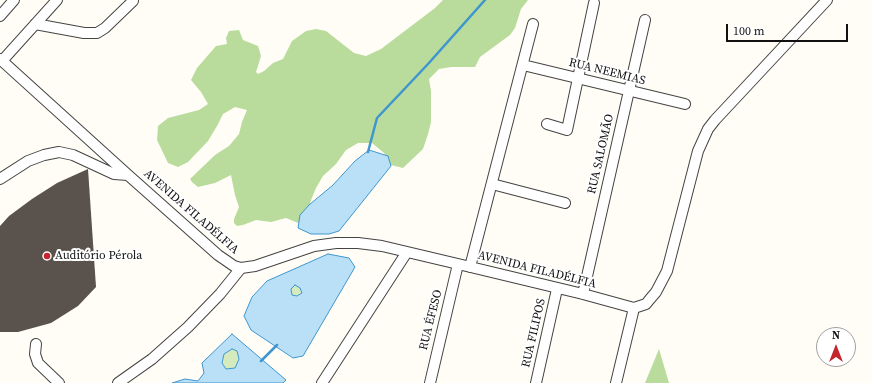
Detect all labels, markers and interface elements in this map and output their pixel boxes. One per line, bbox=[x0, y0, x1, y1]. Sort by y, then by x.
scale bar bbox=[728, 16, 850, 42]
text: 100 m bbox=[733, 23, 765, 39]
street label: RUA NEEMIAS bbox=[567, 56, 647, 88]
street label: RUA SALOMÃO bbox=[585, 113, 617, 195]
street label: AVENIDA FILADÉLFIA bbox=[140, 167, 242, 257]
street label: AVENIDA FILADÉLFIA bbox=[476, 248, 598, 292]
place label: Auditório Pérola bbox=[55, 249, 142, 263]
marker: Auditório Pérola bbox=[42, 251, 52, 261]
street label: RUA ÉFESO bbox=[417, 288, 445, 352]
street label: RUA FILIPOS bbox=[519, 297, 549, 369]
north arrow bbox=[816, 327, 856, 367]
text: N bbox=[832, 328, 840, 343]

